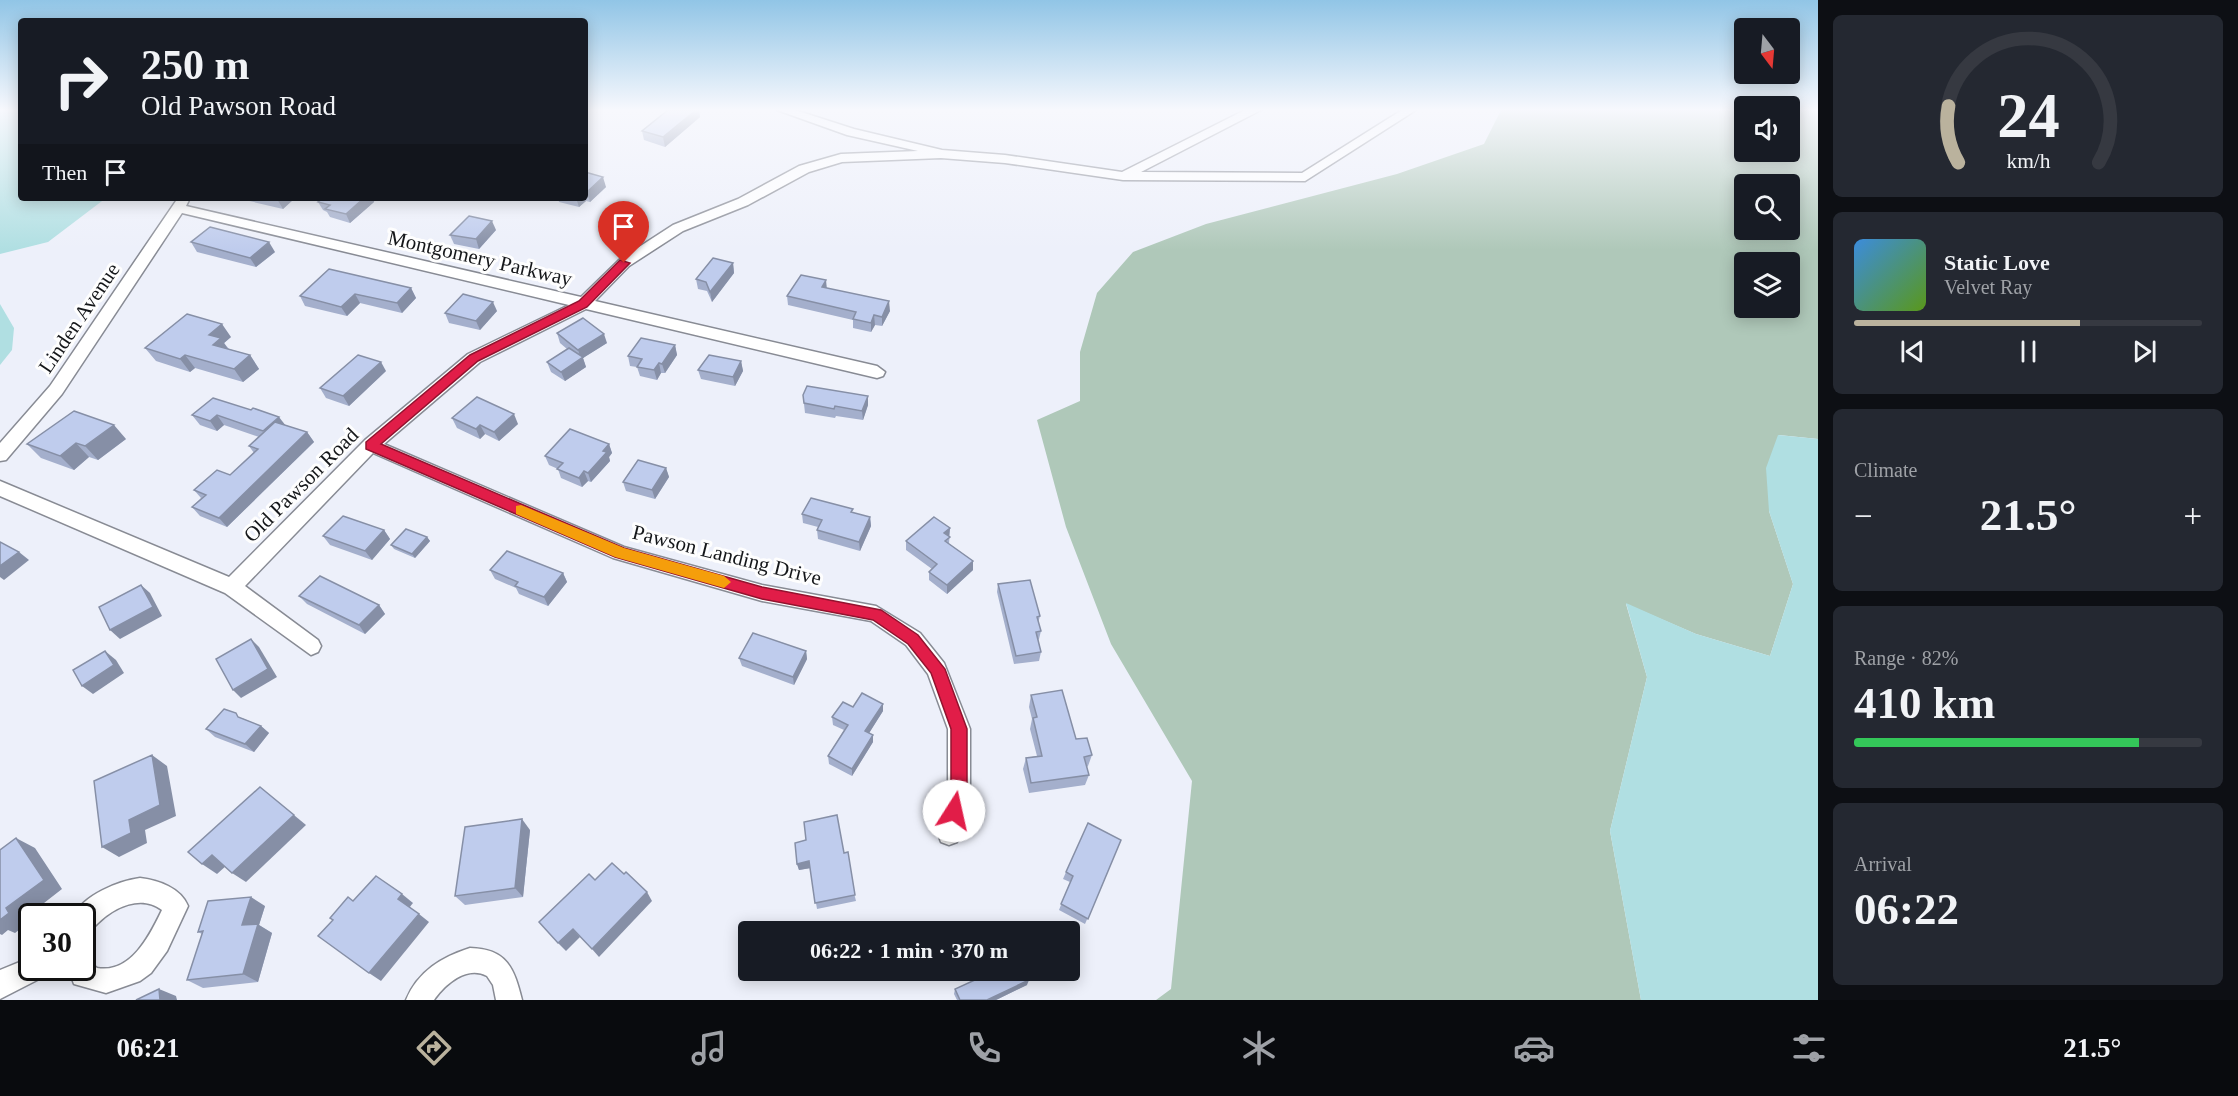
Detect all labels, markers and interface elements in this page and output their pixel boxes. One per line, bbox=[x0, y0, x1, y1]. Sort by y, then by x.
north arrow bbox=[1734, 18, 1800, 84]
map controls bbox=[1734, 18, 1800, 318]
icon: right bbox=[42, 42, 120, 120]
text: 250 m bbox=[141, 42, 250, 88]
text: 24 bbox=[1997, 81, 2059, 150]
text: Old Pawson Road bbox=[141, 91, 336, 121]
button: sound bbox=[1734, 96, 1800, 162]
text: km/h bbox=[2006, 149, 2050, 173]
icon: arrive bbox=[99, 156, 132, 189]
text: Then bbox=[42, 160, 87, 185]
button: search bbox=[1734, 174, 1800, 240]
pin bbox=[598, 201, 649, 263]
icon: arrive bbox=[607, 210, 640, 243]
street label: Montgomery Parkway bbox=[386, 225, 575, 291]
text: Static Love bbox=[1944, 250, 2050, 275]
button: layers bbox=[1734, 252, 1800, 318]
street label: Linden Avenue bbox=[33, 259, 125, 377]
text: Velvet Ray bbox=[1944, 276, 2032, 298]
icon: previous bbox=[1896, 335, 1929, 368]
icon: pause bbox=[2012, 335, 2045, 368]
icon: next bbox=[2128, 335, 2161, 368]
street label: Old Pawson Road bbox=[239, 423, 363, 547]
text: Climate bbox=[1854, 459, 1917, 481]
text: 21.5° bbox=[1980, 490, 2076, 540]
text: − bbox=[1854, 498, 1873, 534]
text: + bbox=[2183, 498, 2202, 534]
street label: Pawson Landing Drive bbox=[630, 520, 824, 590]
text: Range · 82% bbox=[1854, 647, 1958, 669]
text: 410 km bbox=[1854, 678, 1995, 728]
position arrow bbox=[922, 779, 986, 843]
text: Arrival bbox=[1854, 853, 1912, 875]
text: 06:22 bbox=[1854, 884, 1959, 934]
speed limit sign: 30 bbox=[18, 903, 96, 981]
text: 06:22 · 1 min · 370 m bbox=[810, 938, 1008, 963]
icon: directions bbox=[413, 1027, 455, 1069]
icon: music bbox=[688, 1027, 730, 1069]
icon: phone bbox=[963, 1027, 1005, 1069]
icon: climate bbox=[1238, 1027, 1280, 1069]
icon: car bbox=[1513, 1027, 1555, 1069]
icon: filters bbox=[1788, 1027, 1830, 1069]
text: 06:21 bbox=[117, 1033, 180, 1063]
text: 21.5° bbox=[2063, 1033, 2121, 1063]

